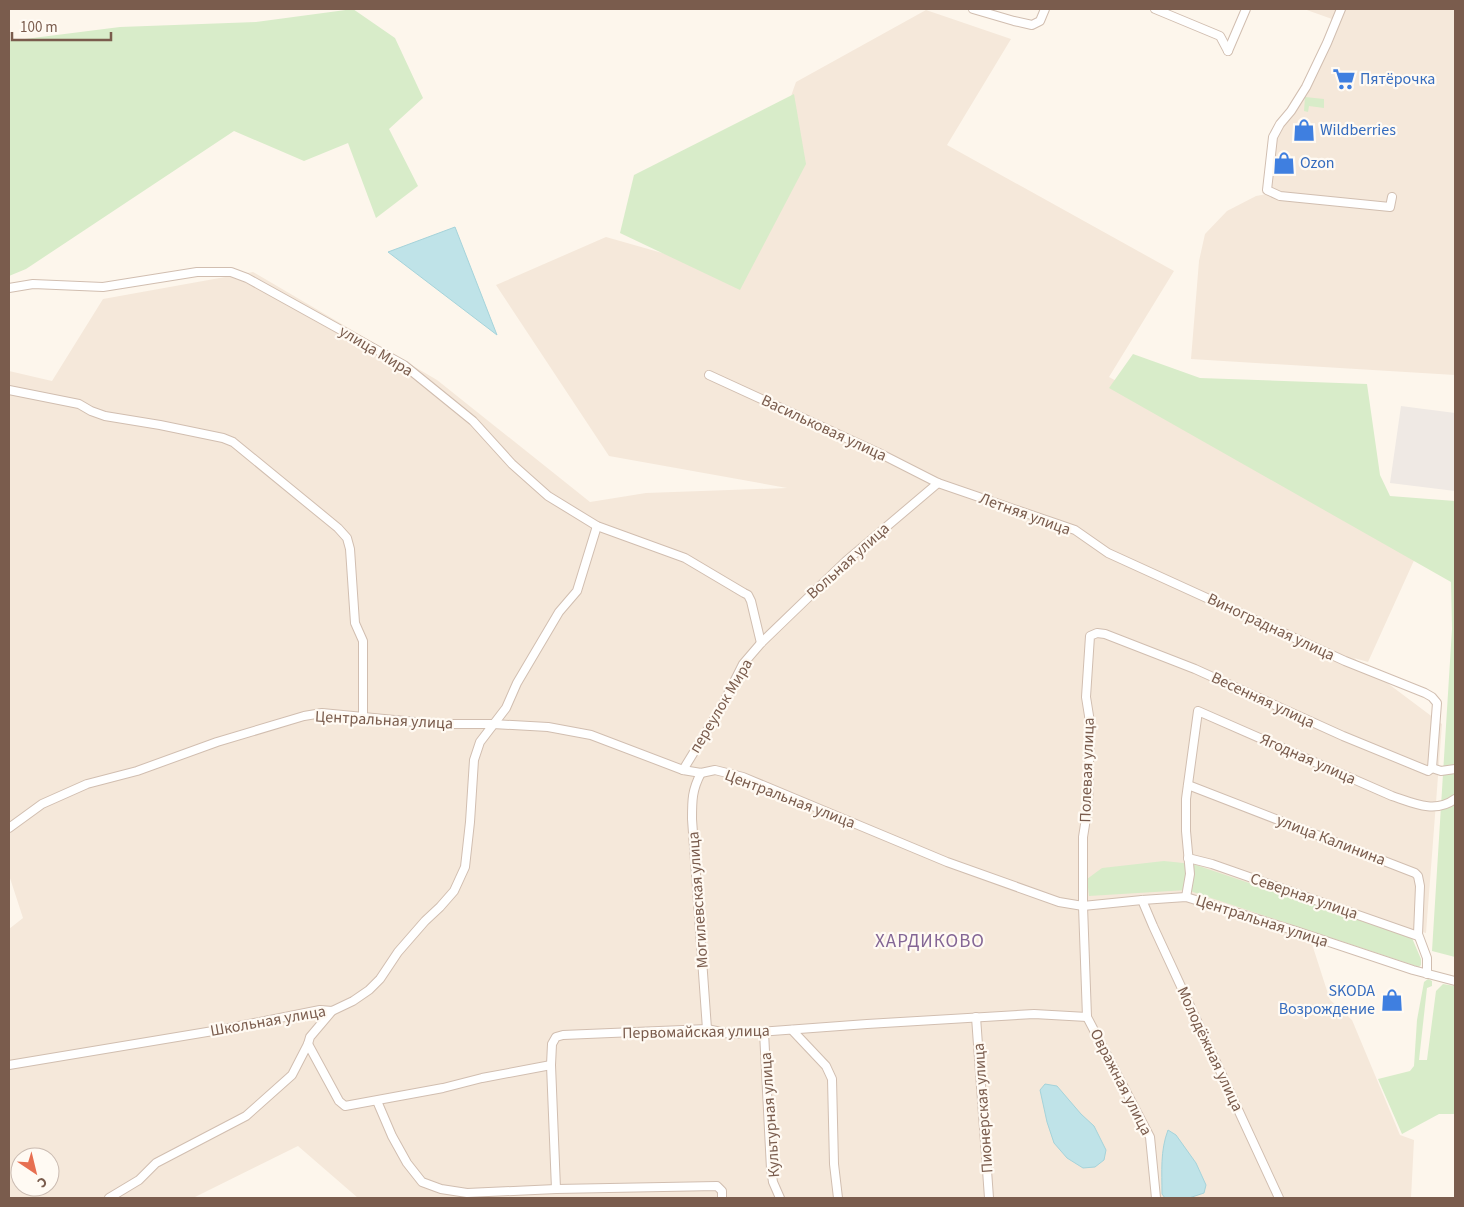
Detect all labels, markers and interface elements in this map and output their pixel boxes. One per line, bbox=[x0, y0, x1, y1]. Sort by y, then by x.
scale bar bbox=[12, 10, 111, 42]
text: 100 m bbox=[20, 17, 58, 38]
supermarket icon: Пятёрочка bbox=[1331, 66, 1357, 92]
place label: Пятёрочка bbox=[1360, 68, 1435, 90]
shop icon: Wildberries bbox=[1291, 117, 1317, 143]
place label: Wildberries bbox=[1320, 119, 1396, 141]
shop icon: Ozon bbox=[1271, 150, 1297, 176]
place label: Ozon bbox=[1300, 152, 1335, 174]
street label: улица Мира bbox=[335, 320, 417, 382]
street label: Васильковая улица bbox=[758, 389, 890, 467]
street label: Летняя улица bbox=[976, 487, 1074, 541]
street label: Вольная улица bbox=[802, 518, 894, 604]
street label: Виноградная улица bbox=[1204, 588, 1338, 666]
street label: переулок Мира bbox=[684, 655, 758, 757]
street label: Весенняя улица bbox=[1208, 666, 1318, 734]
street label: Центральная улица bbox=[314, 705, 454, 735]
street label: Полевая улица bbox=[1074, 717, 1100, 823]
street label: Ягодная улица bbox=[1257, 728, 1359, 790]
street label: Центральная улица bbox=[722, 764, 858, 834]
street label: улица Калинина bbox=[1273, 809, 1389, 871]
street label: Могилевская улица bbox=[682, 831, 714, 969]
street label: Северная улица bbox=[1247, 867, 1361, 925]
street label: Центральная улица bbox=[1193, 889, 1331, 953]
district label: ХАРДИКОВО bbox=[875, 928, 985, 955]
place label: SKODA Возрождение bbox=[1279, 980, 1375, 1020]
street label: Молодёжная улица bbox=[1171, 983, 1249, 1115]
shop icon: SKODA Возрождение bbox=[1379, 987, 1405, 1013]
street label: Школьная улица bbox=[208, 1000, 328, 1042]
street label: Первомайская улица bbox=[622, 1020, 770, 1044]
street label: Овражная улица bbox=[1085, 1025, 1157, 1139]
street label: Пионерская улица bbox=[967, 1042, 999, 1174]
street label: Культурная улица bbox=[755, 1052, 785, 1178]
north arrow bbox=[10, 1147, 60, 1197]
text: С bbox=[33, 1171, 51, 1192]

